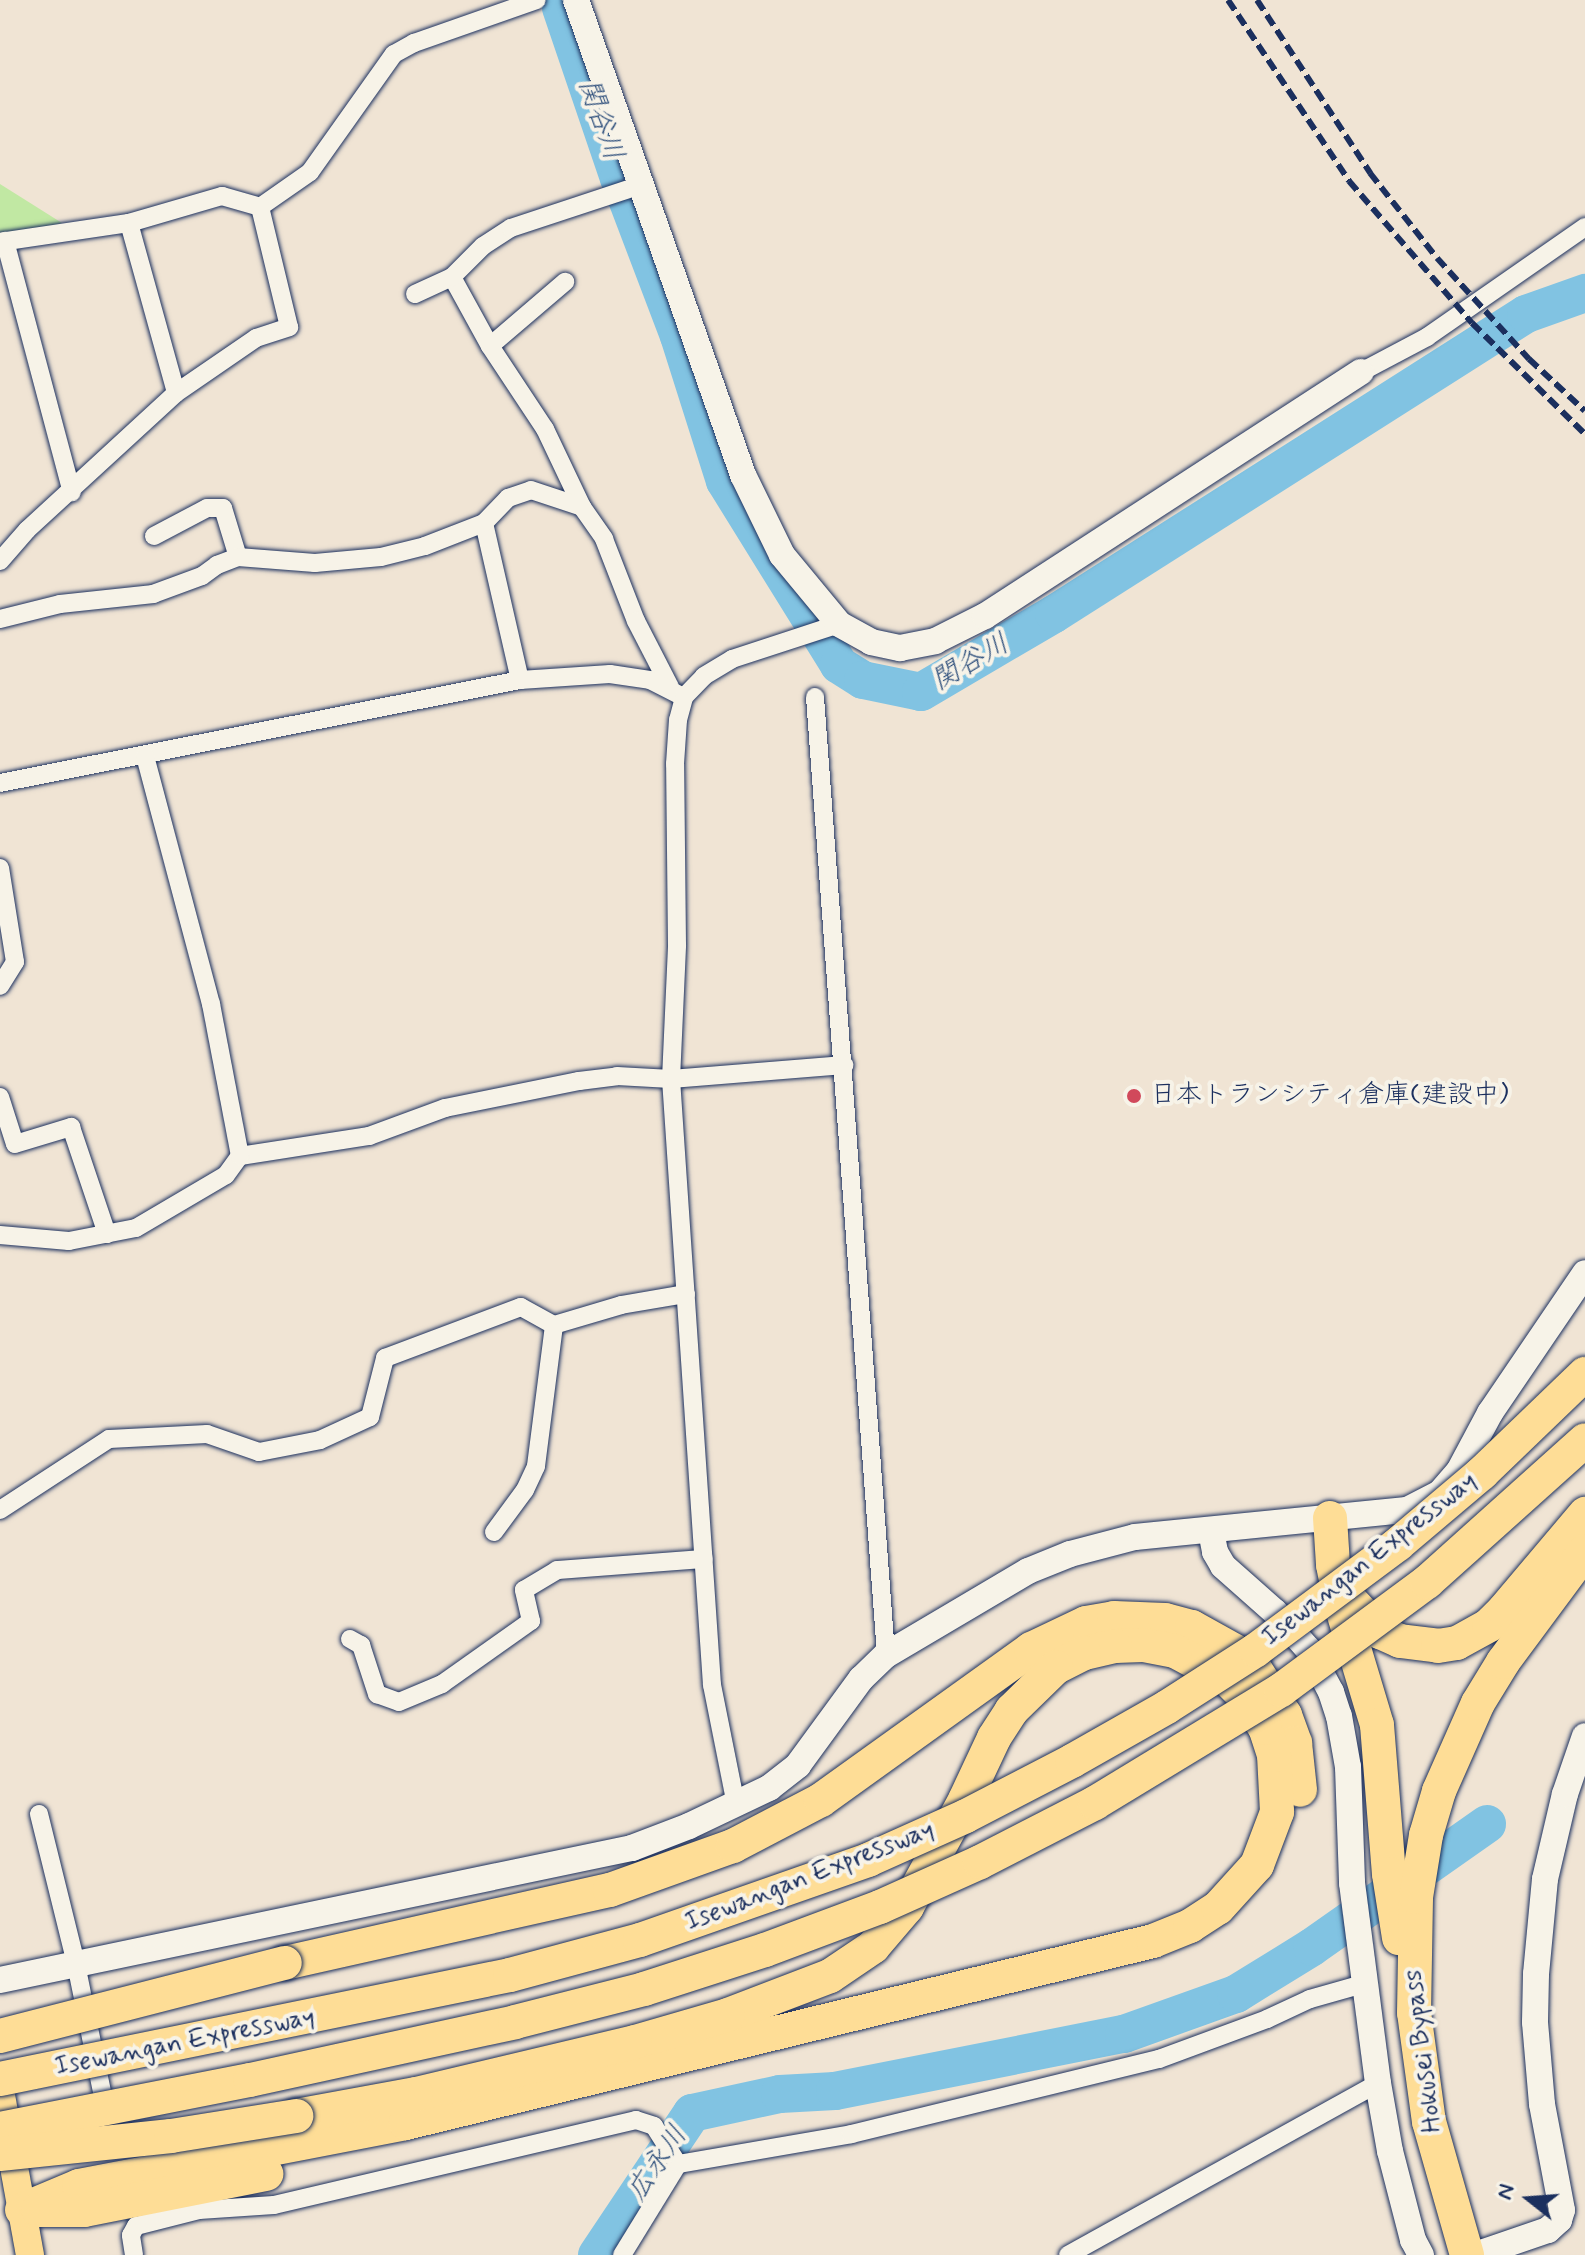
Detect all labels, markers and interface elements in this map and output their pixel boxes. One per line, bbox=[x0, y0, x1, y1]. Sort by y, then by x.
water label: 関谷川 bbox=[570, 75, 630, 165]
water label: 関谷川 bbox=[926, 627, 1016, 699]
place label: 日本トランシティ倉庫(建設中) bbox=[1150, 1080, 1508, 1112]
marker: 日本トランシティ倉庫(建設中) bbox=[1125, 1087, 1143, 1105]
street label: Isewangan Expressway bbox=[1253, 1464, 1487, 1656]
street label: Isewangan Expressway bbox=[677, 1814, 943, 1940]
street label: Hokusei Bypass bbox=[1399, 1968, 1449, 2134]
street label: Isewangan Expressway bbox=[48, 2002, 322, 2084]
water label: 広永川 bbox=[621, 2120, 695, 2208]
north arrow bbox=[1489, 2159, 1569, 2239]
text: N bbox=[1491, 2181, 1522, 2203]

